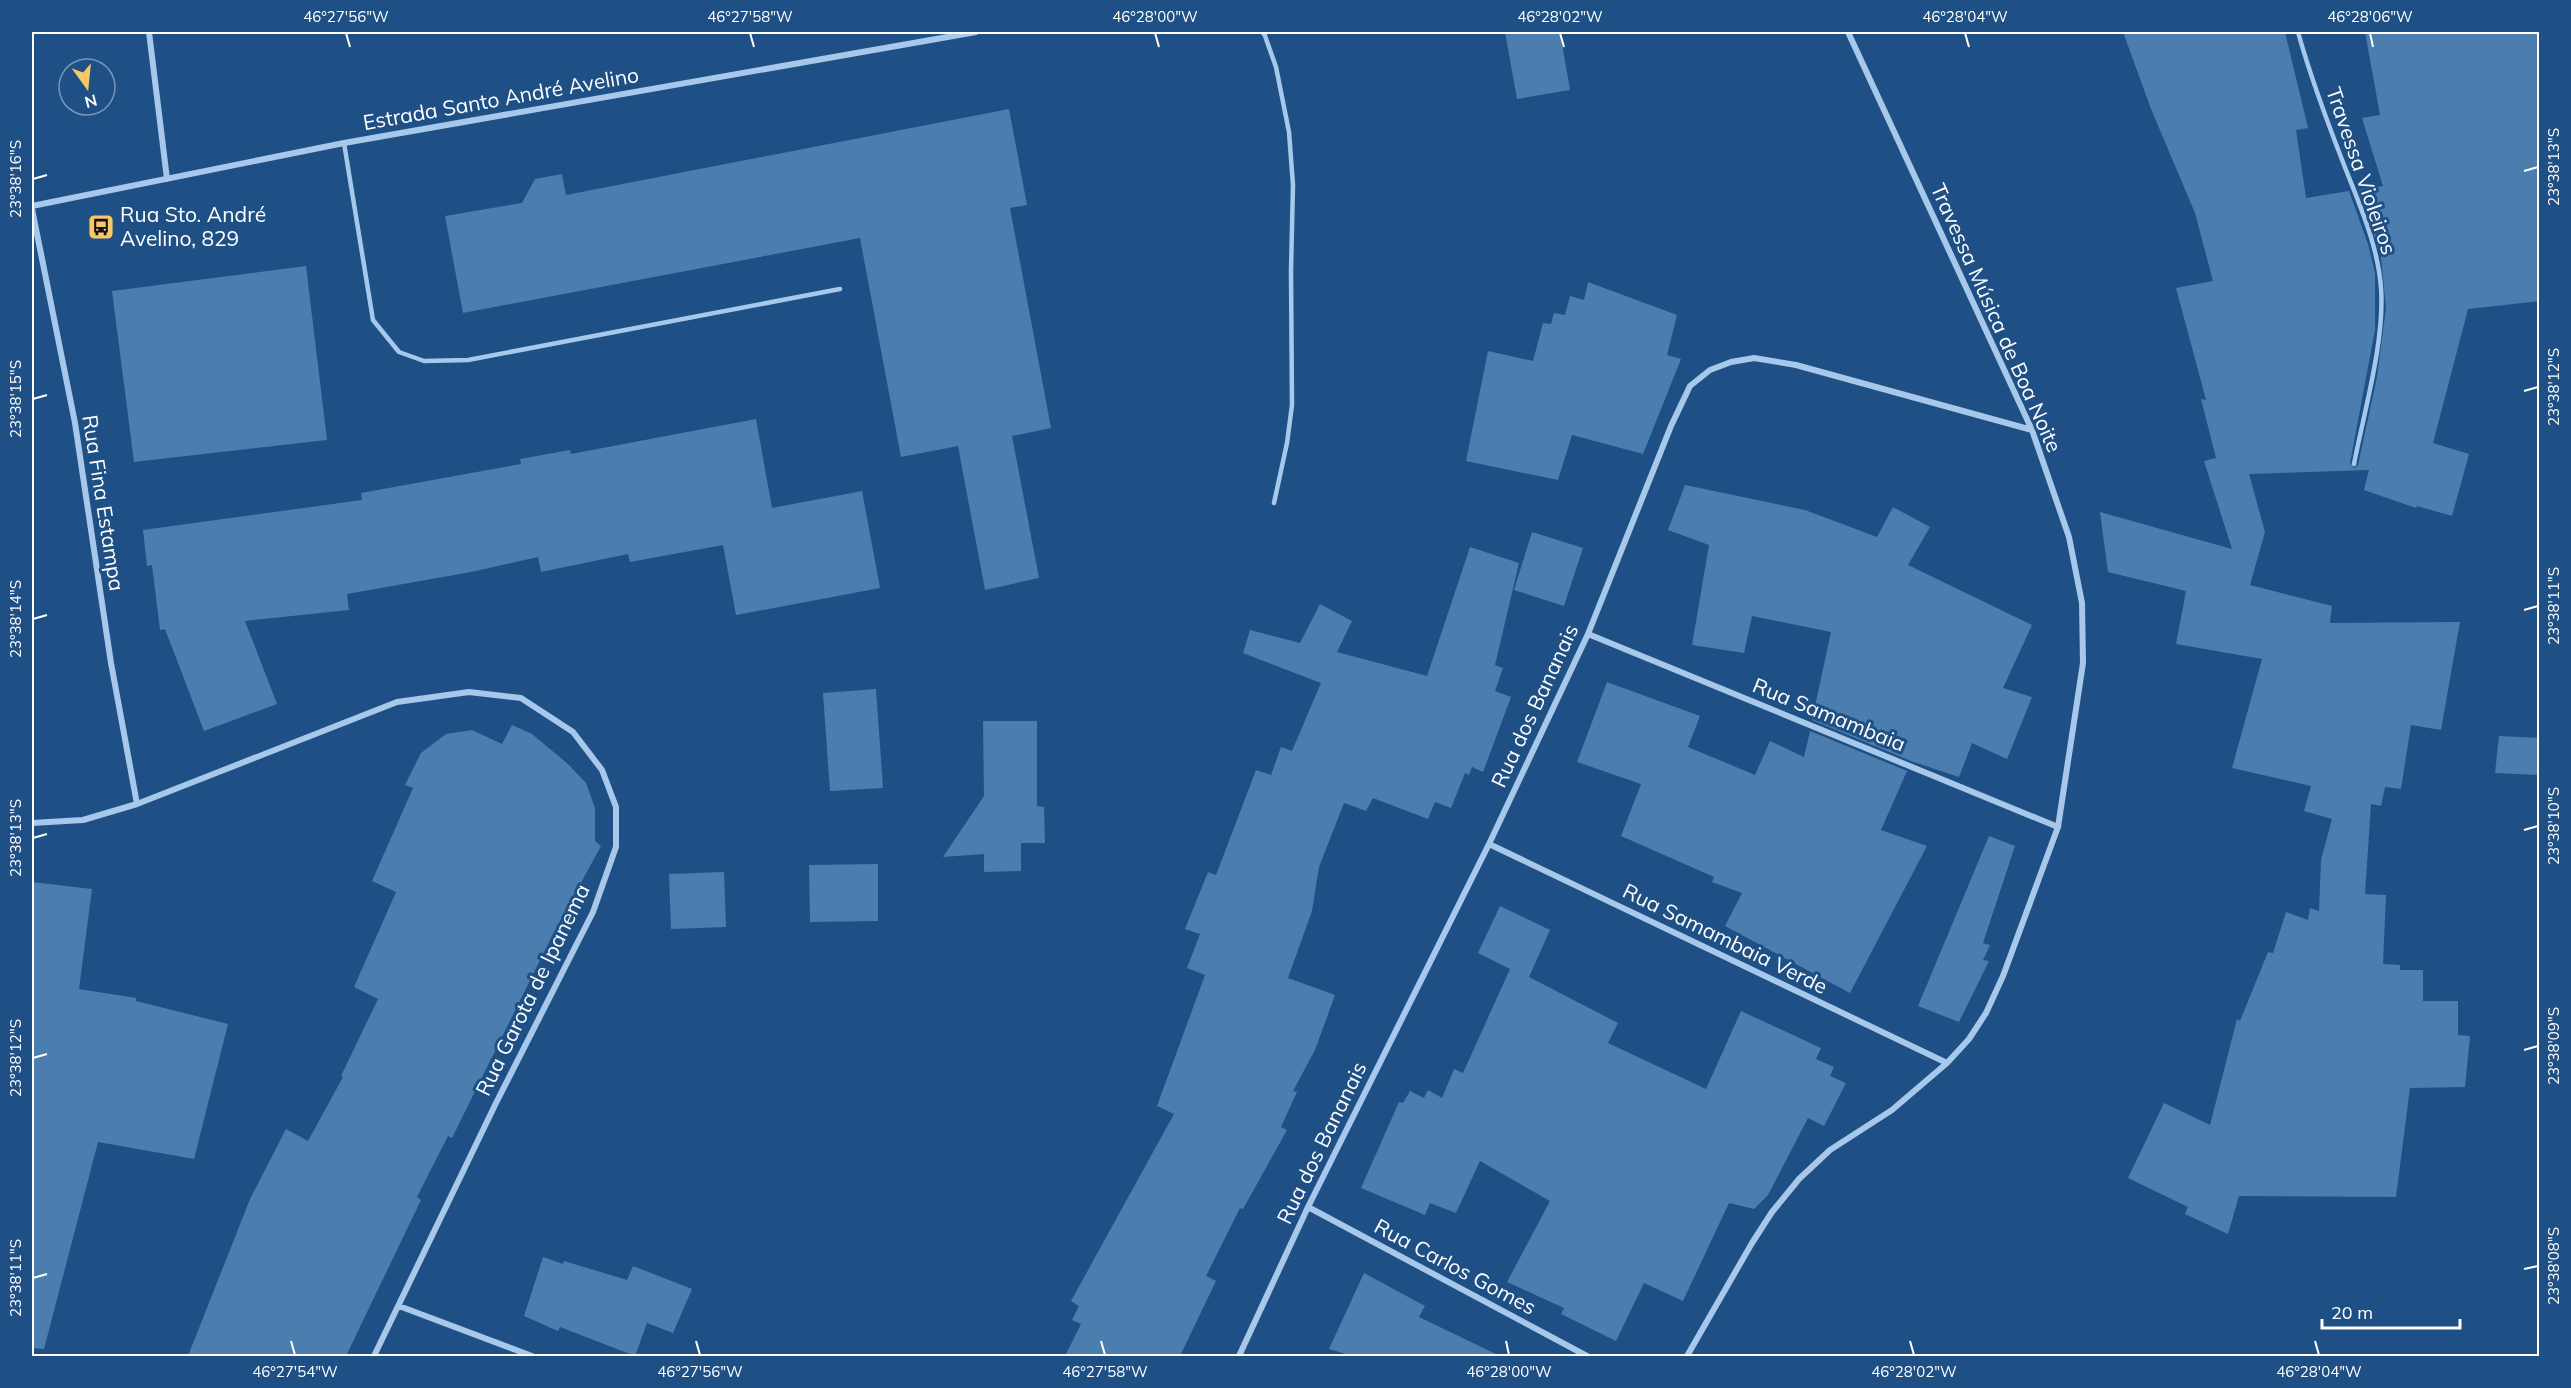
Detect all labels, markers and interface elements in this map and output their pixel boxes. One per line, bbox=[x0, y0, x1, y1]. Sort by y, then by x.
text: 46°27'56"W bbox=[303, 7, 389, 26]
text: 46°27'58"W bbox=[707, 7, 793, 26]
text: 46°28'00"W bbox=[1112, 7, 1198, 26]
text: 46°28'02"W bbox=[1517, 7, 1603, 26]
text: 46°28'04"W bbox=[1922, 7, 2008, 26]
text: 46°28'06"W bbox=[2327, 7, 2413, 26]
north arrow bbox=[57, 57, 117, 117]
street label: Estrada Santo André Avelino bbox=[361, 61, 641, 135]
street label: Travessa Violeiros bbox=[2321, 84, 2403, 258]
text: N bbox=[82, 90, 99, 113]
text: 23°38'13"S bbox=[2544, 128, 2563, 206]
text: 23°38'16"S bbox=[6, 140, 25, 218]
street label: Travessa Música de Boa Noite bbox=[1926, 179, 2068, 456]
place label: Rua Sto. André Avelino, 829 bbox=[120, 201, 266, 251]
bus stop icon: Rua Sto. André Avelino, 829 bbox=[86, 212, 116, 242]
text: 23°38'12"S bbox=[2544, 348, 2563, 426]
text: 23°38'15"S bbox=[6, 360, 25, 438]
street label: Rua Fina Estampa bbox=[77, 413, 131, 593]
text: 23°38'11"S bbox=[2544, 567, 2563, 645]
text: 23°38'14"S bbox=[6, 580, 25, 658]
street label: Rua dos Bananais bbox=[1485, 620, 1583, 791]
street label: Rua Samambaia bbox=[1749, 672, 1910, 757]
text: 23°38'10"S bbox=[2544, 787, 2563, 865]
text: 23°38'13"S bbox=[6, 799, 25, 877]
street label: Rua Samambaia Verde bbox=[1619, 877, 1832, 999]
street label: Rua Garota de Ipanema bbox=[469, 879, 595, 1100]
text: 23°38'09"S bbox=[2544, 1007, 2563, 1085]
text: 23°38'12"S bbox=[6, 1019, 25, 1097]
street label: Rua dos Bananais bbox=[1271, 1057, 1372, 1228]
street label: Rua Carlos Gomes bbox=[1370, 1213, 1541, 1320]
text: 23°38'08"S bbox=[2544, 1227, 2563, 1305]
text: 23°38'11"S bbox=[6, 1239, 25, 1317]
scale bar bbox=[2322, 1292, 2460, 1330]
text: 20 m bbox=[2331, 1301, 2373, 1324]
text: 46°27'54"W bbox=[252, 1362, 338, 1381]
text: 46°27'56"W bbox=[657, 1362, 743, 1381]
text: 46°27'58"W bbox=[1062, 1362, 1148, 1381]
text: 46°28'00"W bbox=[1466, 1362, 1552, 1381]
text: 46°28'02"W bbox=[1871, 1362, 1957, 1381]
text: 46°28'04"W bbox=[2276, 1362, 2362, 1381]

